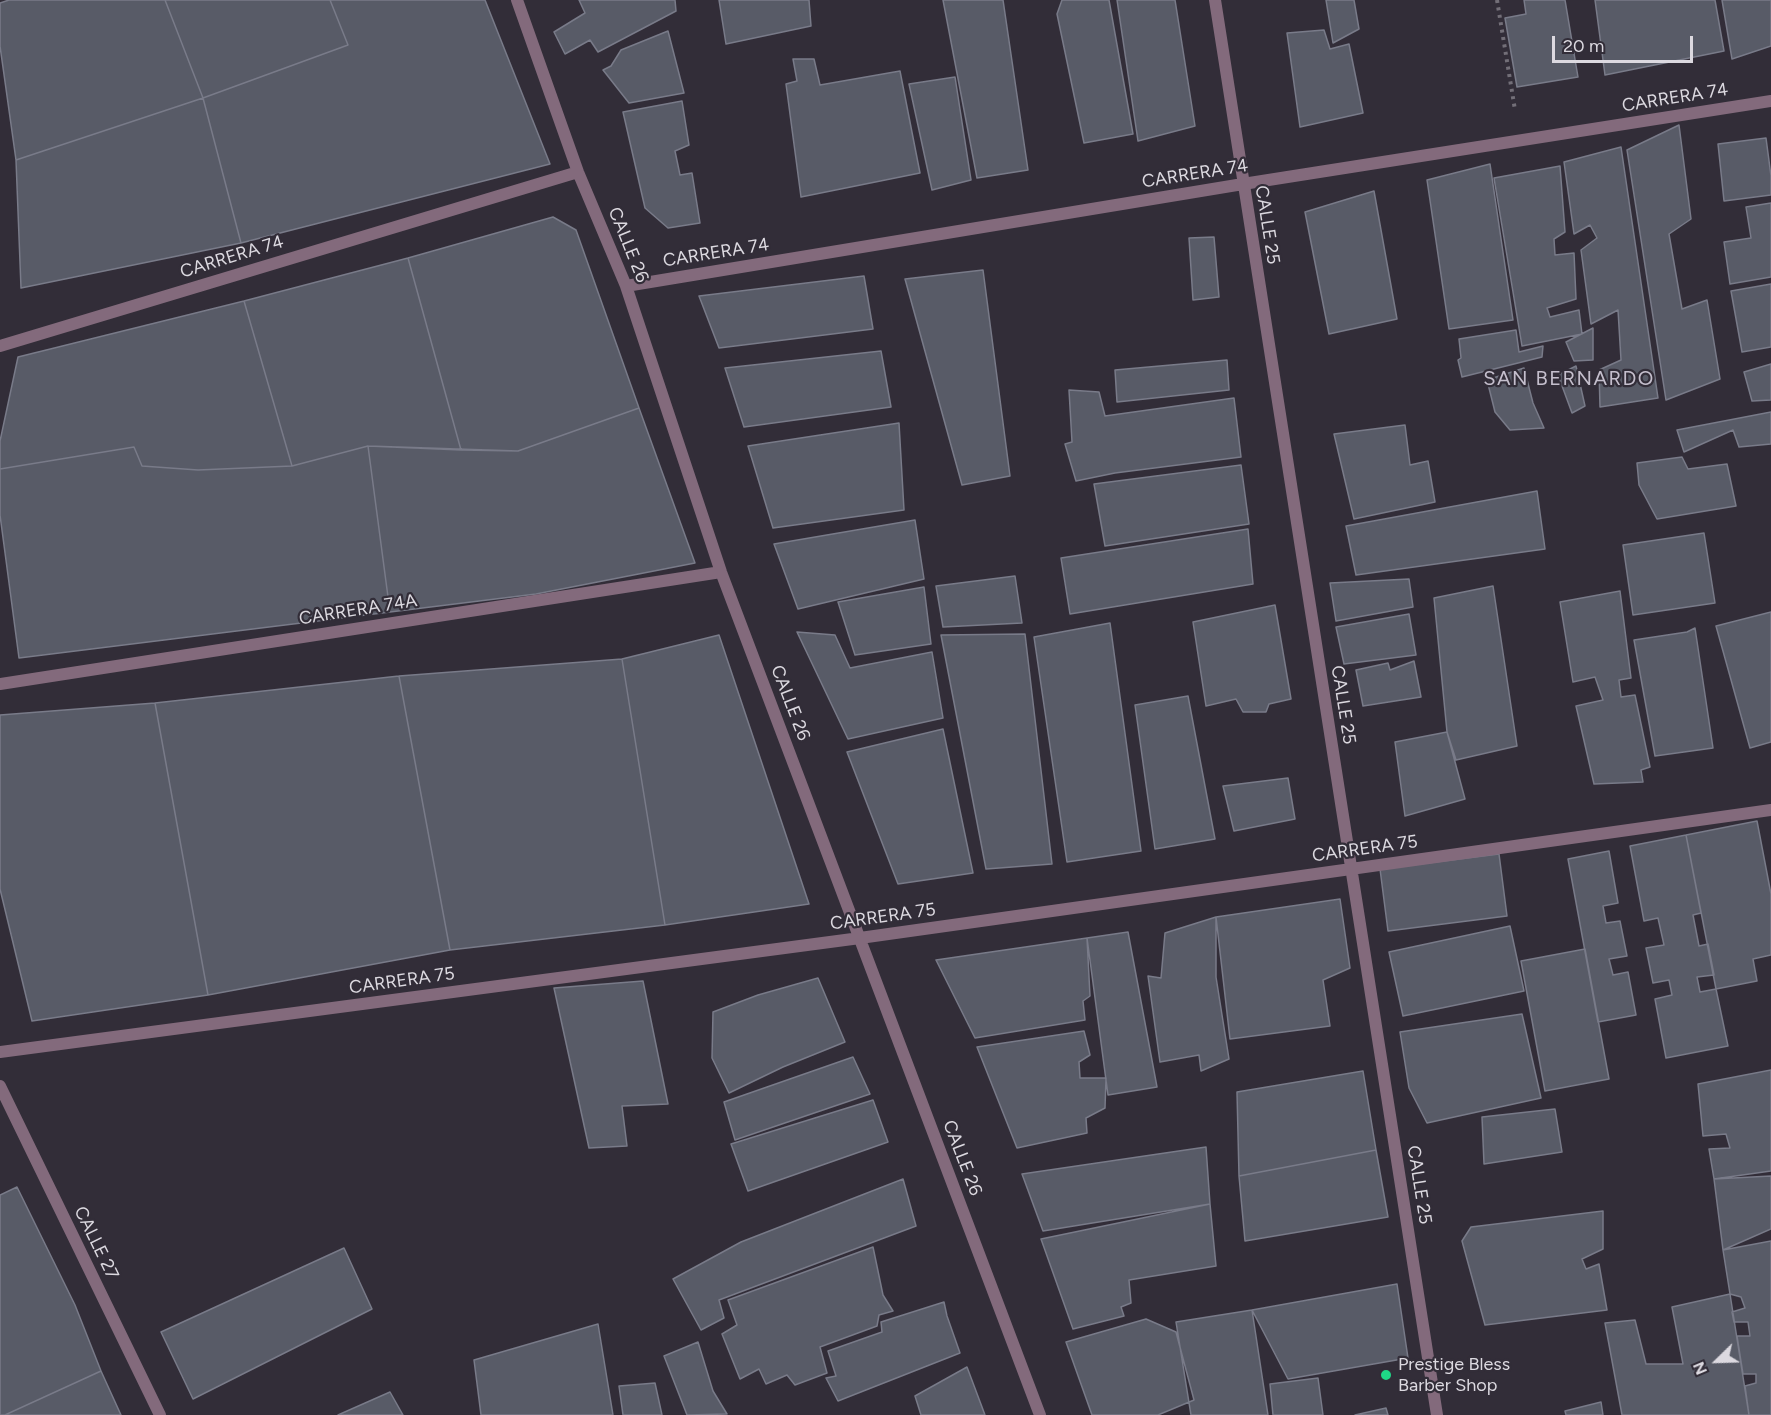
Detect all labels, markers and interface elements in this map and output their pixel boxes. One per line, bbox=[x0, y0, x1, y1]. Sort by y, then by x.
scale bar bbox=[1555, 24, 1696, 62]
text: 20 m bbox=[1563, 35, 1604, 57]
street label: CARRERA 74 bbox=[1620, 79, 1730, 117]
street label: CARRERA 74 bbox=[1140, 155, 1250, 193]
street label: CALLE 25 bbox=[1250, 184, 1284, 266]
street label: CALLE 26 bbox=[603, 204, 653, 286]
street label: CARRERA 74 bbox=[178, 231, 286, 283]
street label: CARRERA 74 bbox=[661, 234, 771, 272]
district label: SAN BERNARDO bbox=[1483, 367, 1655, 391]
street label: CARRERA 74A bbox=[297, 590, 419, 630]
street label: CALLE 26 bbox=[766, 662, 814, 744]
street label: CALLE 25 bbox=[1326, 664, 1360, 746]
street label: CARRERA 75 bbox=[1311, 831, 1419, 867]
street label: CARRERA 75 bbox=[829, 899, 937, 935]
street label: CARRERA 75 bbox=[348, 963, 456, 999]
street label: CALLE 26 bbox=[938, 1117, 986, 1199]
street label: CALLE 25 bbox=[1402, 1144, 1436, 1226]
street label: CALLE 27 bbox=[69, 1203, 123, 1283]
north arrow bbox=[1687, 1331, 1747, 1391]
place label: Prestige Bless Barber Shop bbox=[1398, 1354, 1510, 1396]
text: N bbox=[1689, 1359, 1711, 1378]
marker: Prestige Bless Barber Shop bbox=[1379, 1368, 1393, 1382]

